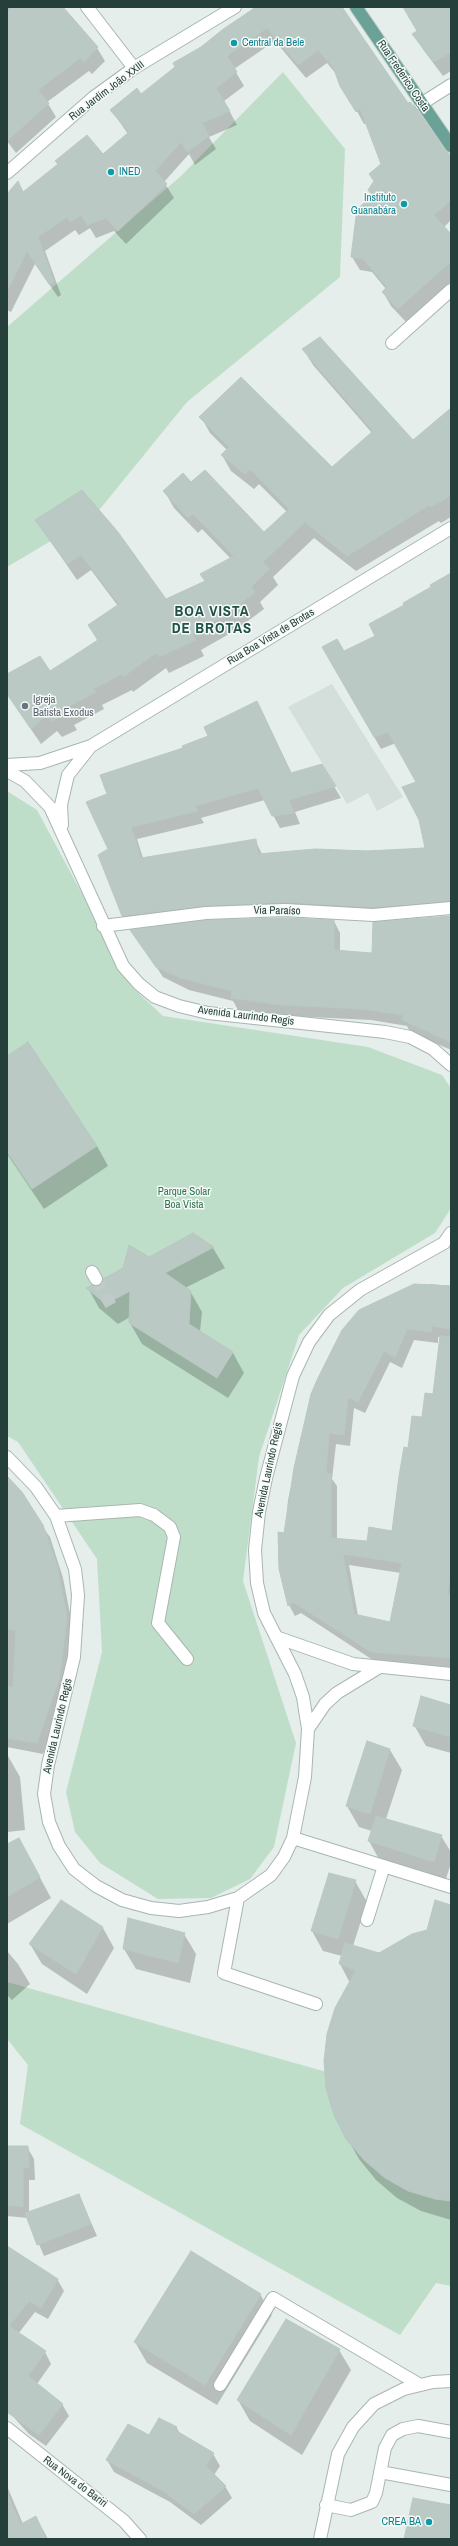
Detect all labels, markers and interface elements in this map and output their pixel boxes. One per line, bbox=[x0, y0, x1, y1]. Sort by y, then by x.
place label: Central da Bele bbox=[242, 36, 304, 50]
marker: Central da Bele bbox=[229, 38, 239, 48]
street label: Rua Frederico Costa bbox=[374, 38, 432, 114]
street label: Rua Jardim João XXIII bbox=[67, 58, 147, 124]
place label: INED bbox=[119, 165, 141, 179]
marker: INED bbox=[106, 167, 116, 177]
place label: Instituto Guanabára bbox=[351, 191, 396, 217]
marker: Instituto Guanabára bbox=[399, 199, 409, 209]
district label: BOA VISTA DE BROTAS bbox=[172, 603, 252, 638]
street label: Rua Boa Vista de Brotas bbox=[225, 606, 317, 668]
place label: Igreja Batista Exodus bbox=[33, 693, 94, 719]
marker: Igreja Batista Exodus bbox=[20, 701, 30, 711]
street label: Via Paraíso bbox=[253, 904, 301, 918]
street label: Avenida Laurindo Regis bbox=[197, 1004, 295, 1028]
park label: Parque Solar Boa Vista bbox=[158, 1185, 210, 1211]
street label: Avenida Laurindo Regis bbox=[252, 1421, 286, 1519]
street label: Avenida Laurindo Regis bbox=[41, 1677, 75, 1775]
street label: Rua Nova do Bariri bbox=[40, 2453, 110, 2511]
place label: CREA BA bbox=[381, 2515, 421, 2529]
marker: CREA BA bbox=[424, 2517, 434, 2527]

